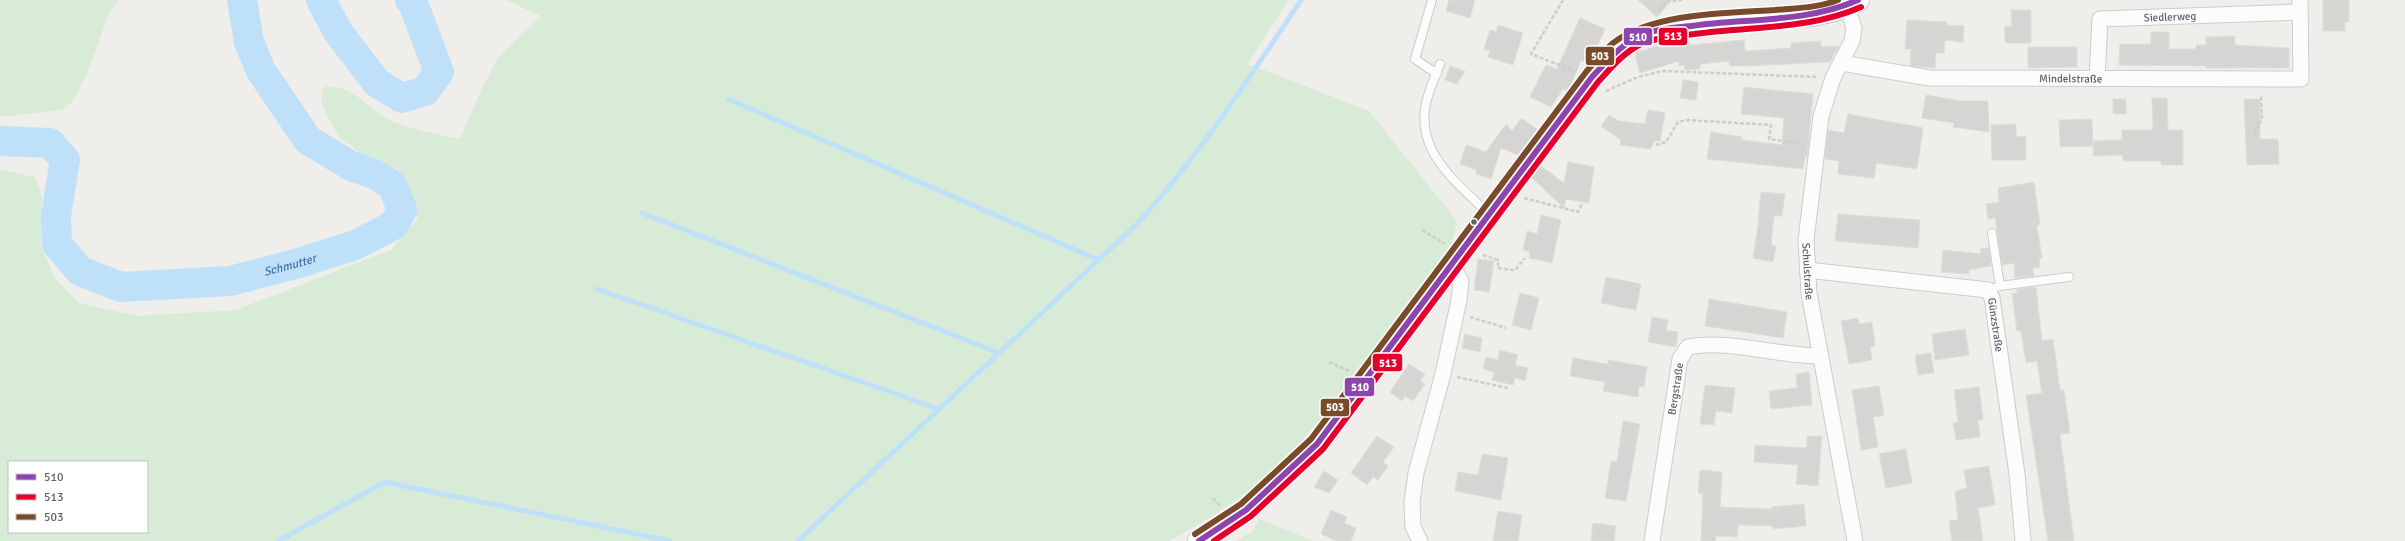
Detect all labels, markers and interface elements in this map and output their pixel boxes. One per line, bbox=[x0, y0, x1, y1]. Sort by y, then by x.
street label: Siedlerweg bbox=[2143, 10, 2197, 24]
line badge: 510 bbox=[1623, 27, 1653, 46]
line badge: 513 bbox=[1658, 27, 1688, 46]
text: 513 bbox=[1664, 30, 1682, 43]
text: 510 bbox=[1629, 31, 1647, 44]
line badge: 503 bbox=[1585, 46, 1615, 66]
text: 503 bbox=[1591, 50, 1609, 63]
street label: Mindelstraße bbox=[2039, 72, 2102, 85]
unlabelled marker bbox=[1469, 217, 1479, 227]
street label: Schulstraße bbox=[1799, 242, 1816, 301]
water label: Schmutter bbox=[262, 251, 320, 280]
street label: Günzstraße bbox=[1985, 297, 2006, 353]
line badge: 513 bbox=[1372, 353, 1403, 372]
text: 513 bbox=[1379, 357, 1397, 370]
street label: Bergstraße bbox=[1665, 362, 1686, 416]
line badge: 510 bbox=[1344, 377, 1375, 397]
text: 510 bbox=[1351, 381, 1369, 394]
line badge: 503 bbox=[1320, 398, 1350, 417]
text: 503 bbox=[1326, 401, 1344, 414]
legend bbox=[8, 461, 148, 533]
text: 510 bbox=[44, 470, 63, 485]
text: 513 bbox=[44, 490, 63, 505]
text: 503 bbox=[44, 510, 63, 525]

